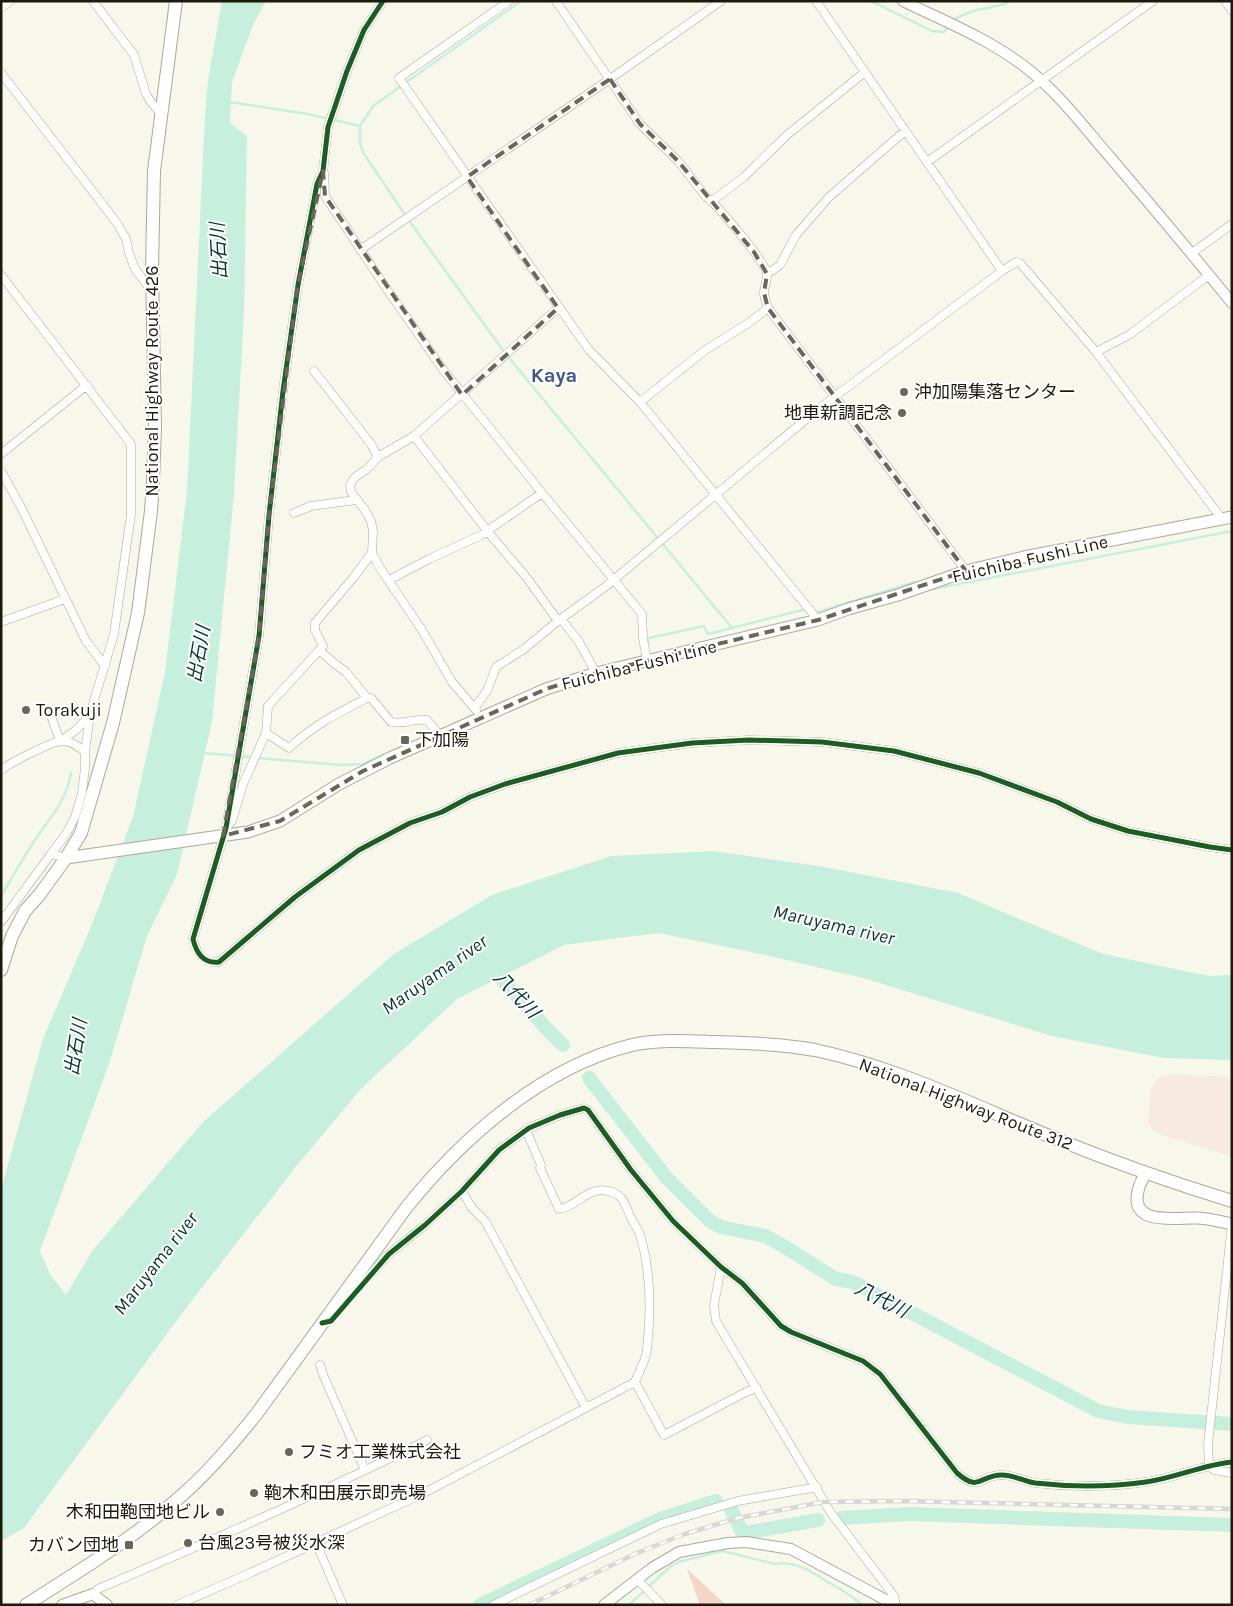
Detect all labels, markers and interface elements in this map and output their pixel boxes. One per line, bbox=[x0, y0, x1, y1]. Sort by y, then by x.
water label: 出石川 bbox=[206, 220, 231, 280]
street label: National Highway Route 426 bbox=[141, 265, 163, 497]
district label: Kaya bbox=[531, 364, 577, 387]
place label: 沖加陽集落センター bbox=[914, 381, 1076, 403]
marker: 沖加陽集落センター bbox=[898, 386, 910, 398]
place label: 地車新調記念 bbox=[784, 402, 892, 424]
marker: 地車新調記念 bbox=[896, 407, 908, 419]
street label: Fuichiba Fushi Line bbox=[950, 530, 1110, 588]
water label: 出石川 bbox=[183, 622, 215, 684]
street label: Fuichiba Fushi Line bbox=[559, 635, 719, 695]
place label: Torakuji bbox=[36, 699, 102, 721]
marker: Torakuji bbox=[20, 704, 32, 716]
place label: 下加陽 bbox=[415, 729, 469, 751]
marker: 下加陽 bbox=[399, 734, 411, 746]
water label: Maruyama river bbox=[771, 900, 898, 950]
water label: Maruyama river bbox=[377, 929, 493, 1019]
water label: 八代川 bbox=[489, 966, 545, 1024]
water label: 出石川 bbox=[61, 1015, 92, 1077]
street label: National Highway Route 312 bbox=[856, 1053, 1076, 1155]
water label: Maruyama river bbox=[109, 1207, 204, 1319]
water label: 八代川 bbox=[851, 1277, 914, 1324]
place label: フミオ工業株式会社 bbox=[299, 1441, 461, 1463]
marker: フミオ工業株式会社 bbox=[283, 1446, 295, 1458]
place label: 鞄木和田展示即売場 bbox=[264, 1482, 426, 1504]
marker: 鞄木和田展示即売場 bbox=[248, 1487, 260, 1499]
place label: 木和田鞄団地ビル bbox=[66, 1501, 210, 1523]
marker: 木和田鞄団地ビル bbox=[214, 1506, 226, 1518]
place label: 台風23号被災水深 bbox=[198, 1532, 345, 1554]
place label: カバン団地 bbox=[28, 1534, 119, 1556]
marker: 台風23号被災水深 bbox=[182, 1537, 194, 1549]
marker: カバン団地 bbox=[123, 1539, 135, 1551]

